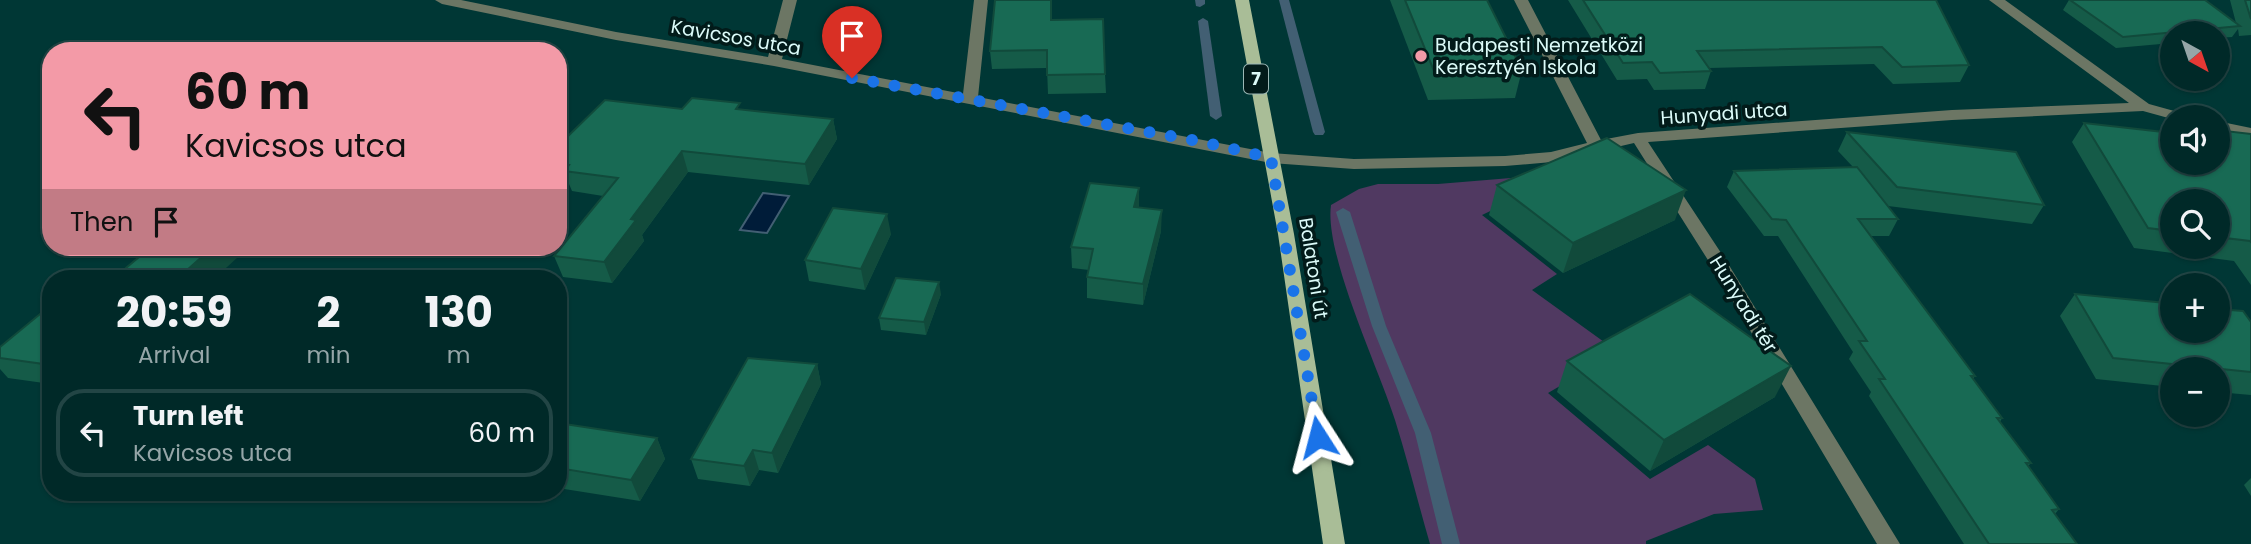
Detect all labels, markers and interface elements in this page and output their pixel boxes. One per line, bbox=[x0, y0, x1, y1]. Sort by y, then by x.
pin bbox=[822, 6, 882, 78]
street label: Kavicsos utca bbox=[669, 13, 803, 62]
icon: arrive bbox=[833, 17, 871, 55]
north arrow bbox=[2160, 21, 2230, 91]
map controls bbox=[2160, 21, 2230, 427]
place label: Budapesti Nemzetközi Keresztyén Iskola bbox=[1435, 32, 1643, 81]
marker: Budapesti Nemzetközi Keresztyén Iskola bbox=[1413, 48, 1429, 64]
text: 60 m bbox=[185, 58, 310, 126]
road number: 7 bbox=[1244, 64, 1268, 94]
icon: left bbox=[70, 70, 161, 161]
street label: Hunyadi utca bbox=[1660, 96, 1788, 131]
button: sound bbox=[2160, 105, 2230, 175]
text: Kavicsos utca bbox=[185, 123, 407, 168]
button: search bbox=[2160, 189, 2230, 259]
icon: arrive bbox=[147, 203, 185, 241]
text: Then bbox=[70, 204, 133, 240]
street label: Balatoni út bbox=[1292, 216, 1335, 321]
street label: Hunyadi tér bbox=[1703, 251, 1784, 358]
button: + bbox=[2160, 273, 2230, 343]
text: 20:59 bbox=[116, 283, 232, 342]
text: 2 bbox=[316, 283, 340, 342]
text: 130 bbox=[424, 283, 493, 342]
text: Arrival bbox=[138, 339, 210, 371]
text: min bbox=[306, 339, 350, 371]
text: m bbox=[447, 339, 471, 371]
button: − bbox=[2160, 357, 2230, 427]
text: Turn left bbox=[133, 398, 244, 434]
position arrow bbox=[1281, 400, 1355, 474]
icon: left bbox=[74, 414, 112, 452]
text: 60 m bbox=[468, 415, 535, 451]
text: Kavicsos utca bbox=[133, 437, 292, 469]

